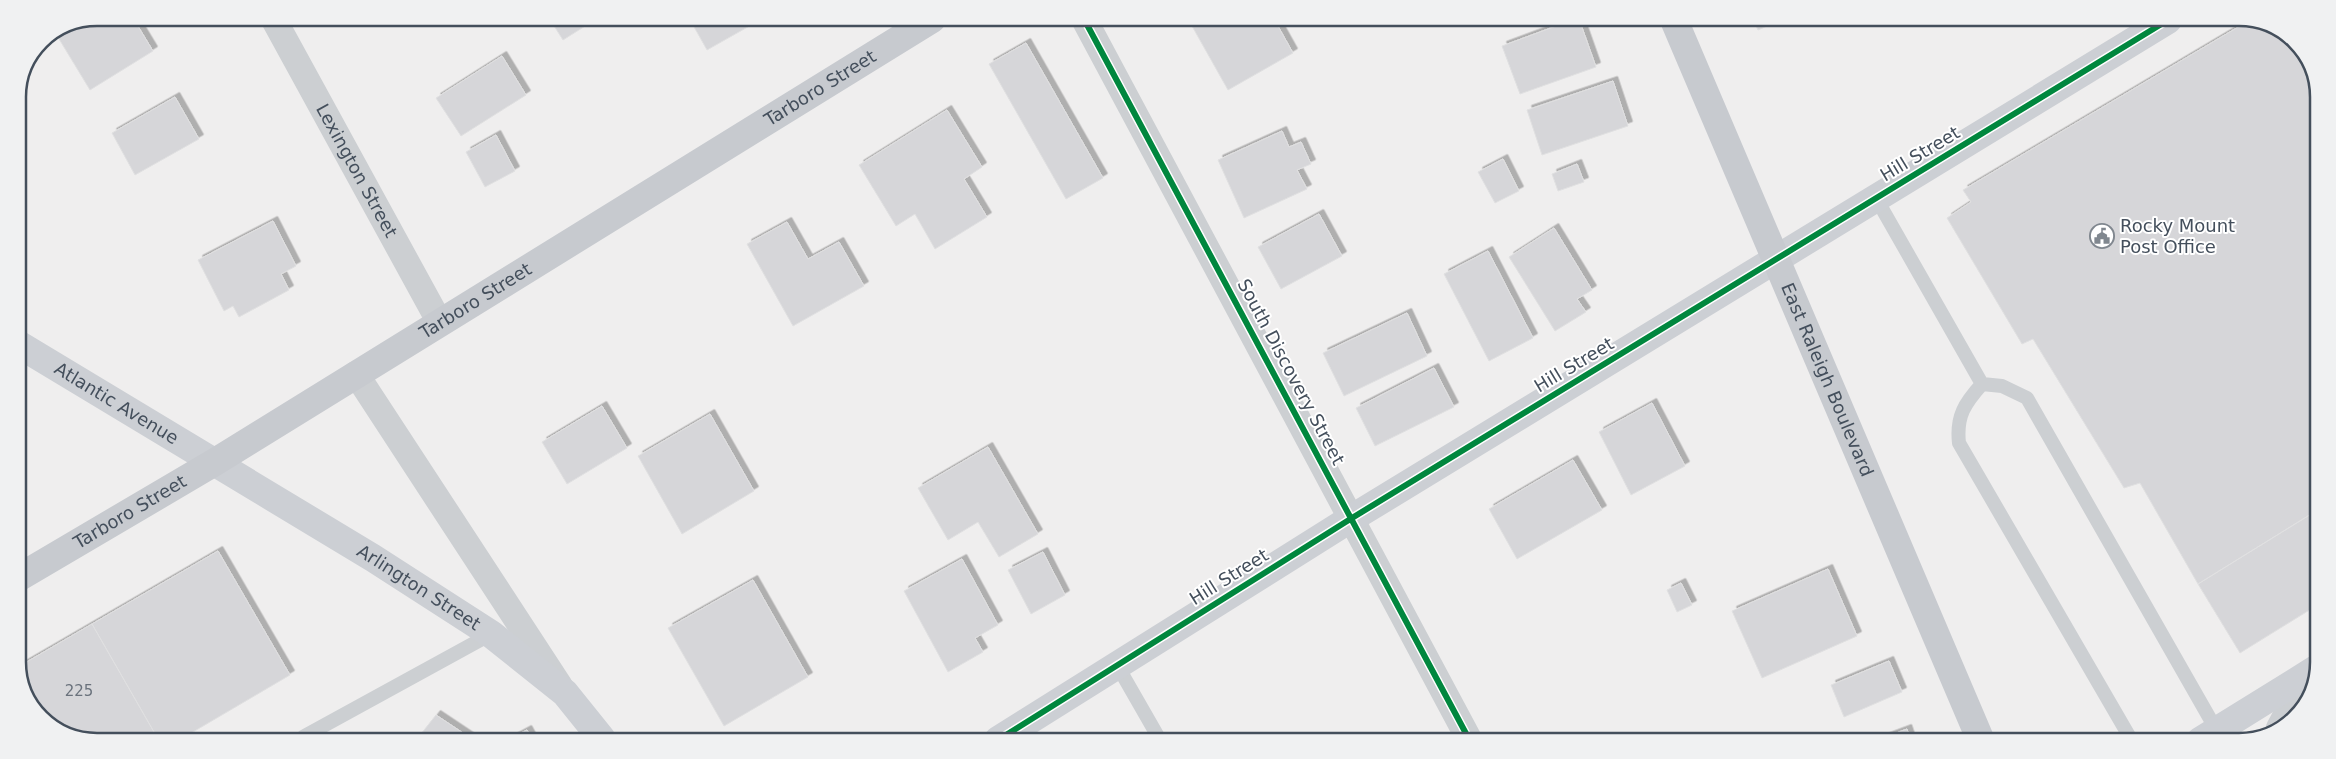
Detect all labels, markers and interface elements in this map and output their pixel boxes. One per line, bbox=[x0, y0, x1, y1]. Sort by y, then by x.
street label: Tarboro Street bbox=[759, 45, 880, 131]
street label: Lexington Street bbox=[312, 100, 402, 241]
street label: Hill Street bbox=[1876, 122, 1963, 185]
place label: Rocky Mount Post Office bbox=[2120, 215, 2235, 257]
public building icon: Rocky Mount Post Office bbox=[2089, 223, 2115, 249]
street label: Tarboro Street bbox=[415, 258, 535, 343]
street label: South Discovery Street bbox=[1233, 275, 1349, 468]
street label: East Raleigh Boulevard bbox=[1777, 279, 1878, 480]
street label: Hill Street bbox=[1530, 333, 1617, 396]
street label: Atlantic Avenue bbox=[51, 358, 183, 448]
street label: Tarboro Street bbox=[69, 470, 190, 553]
street label: Arlington Street bbox=[353, 540, 485, 635]
street label: Hill Street bbox=[1185, 544, 1272, 609]
house number: 225 bbox=[65, 682, 93, 700]

